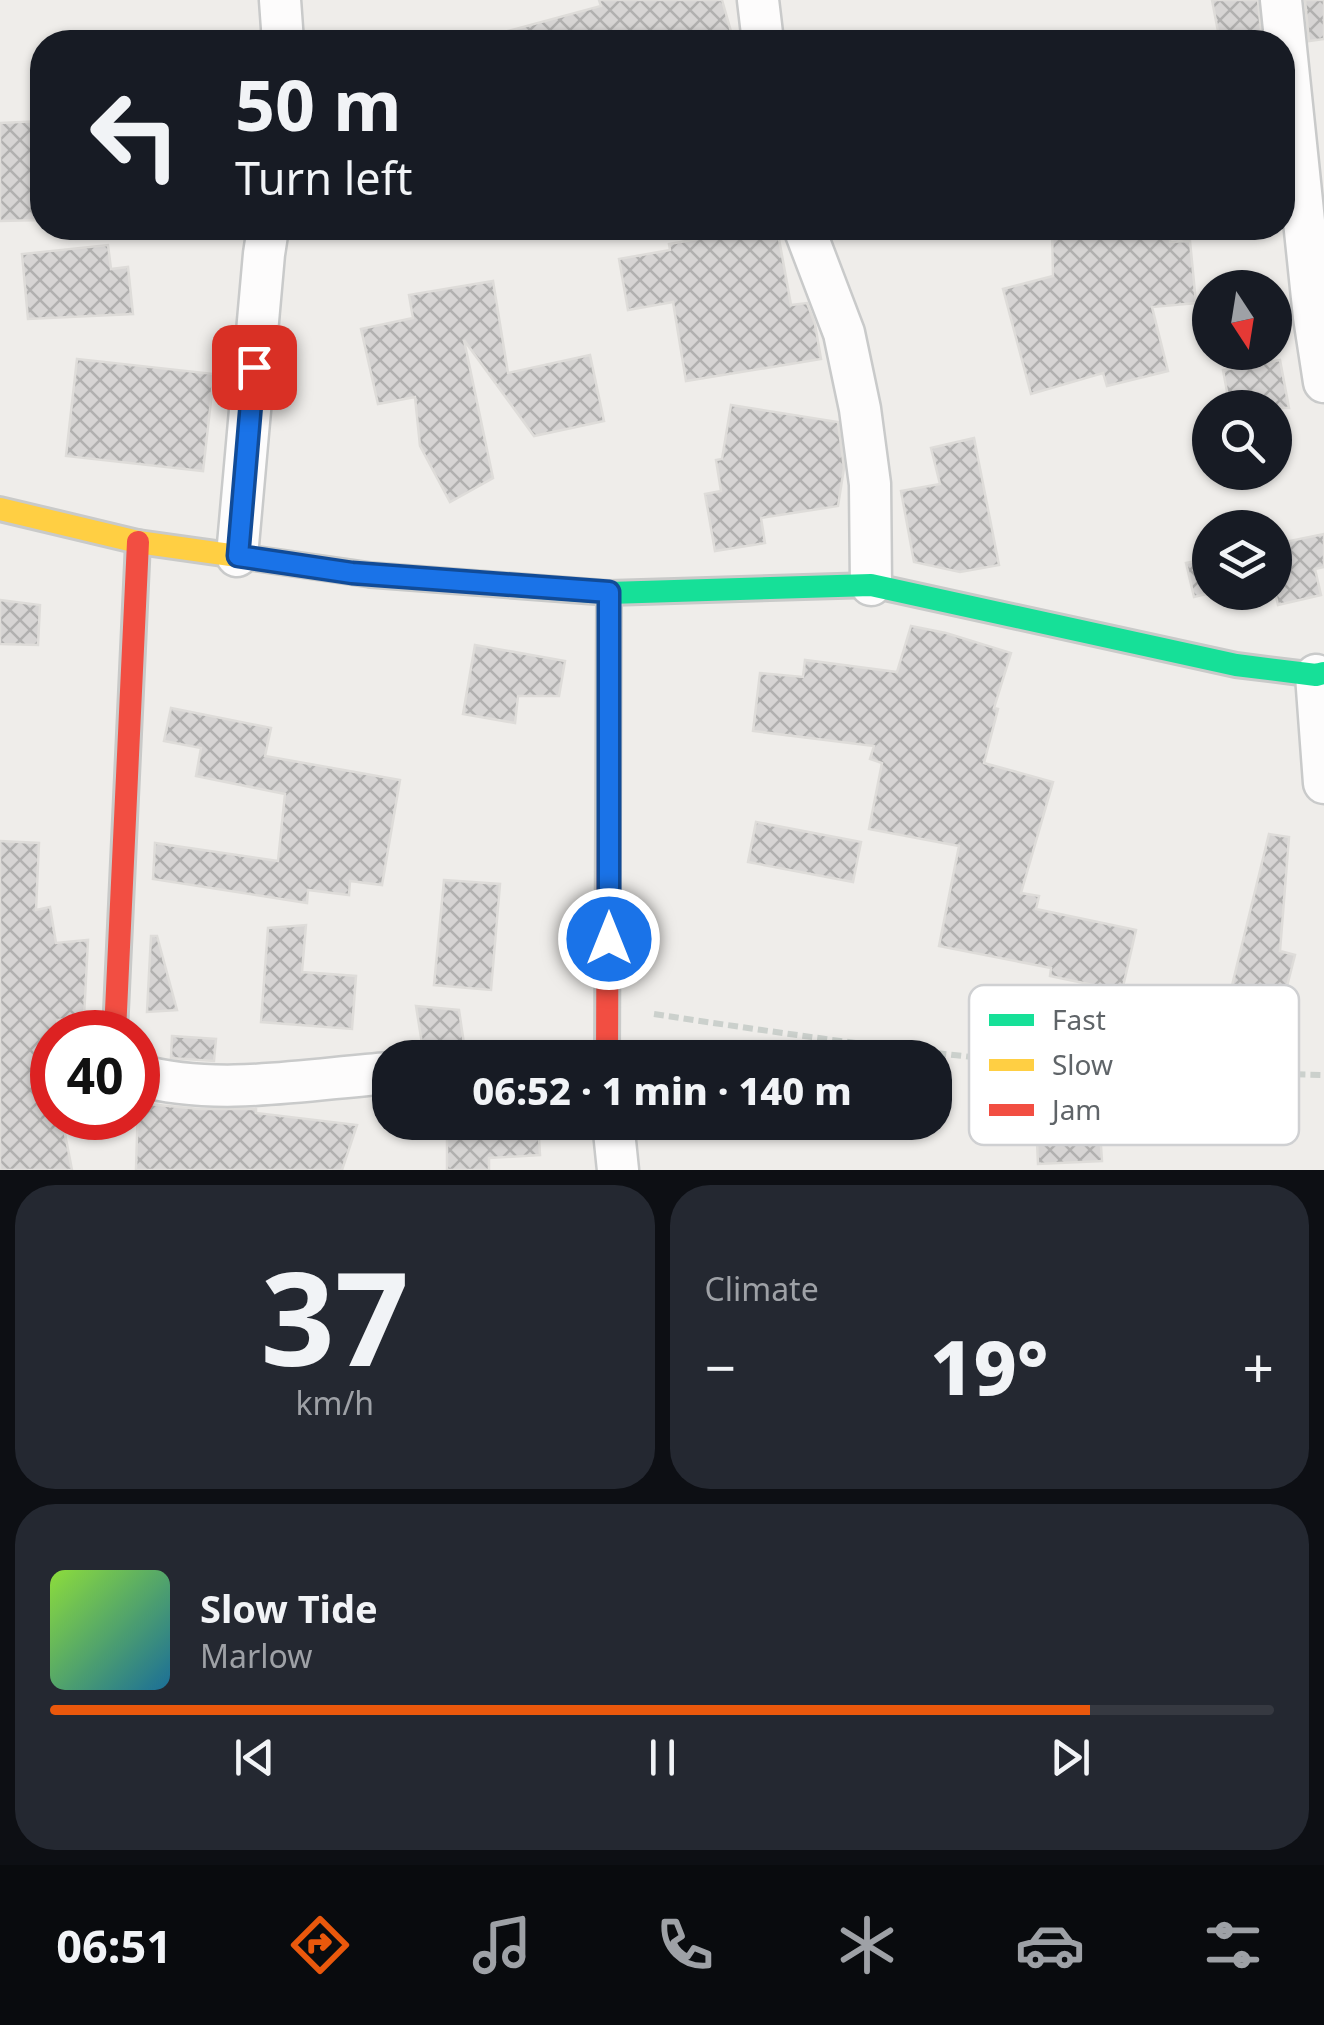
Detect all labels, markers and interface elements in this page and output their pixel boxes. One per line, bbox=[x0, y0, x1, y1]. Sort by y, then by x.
text: 50 m bbox=[235, 56, 402, 152]
icon: left bbox=[70, 70, 200, 200]
text: Turn left bbox=[235, 147, 412, 208]
north arrow bbox=[1192, 270, 1292, 370]
map controls bbox=[1192, 270, 1292, 610]
pin bbox=[212, 325, 297, 410]
icon: arrive bbox=[227, 340, 282, 395]
button: search bbox=[1192, 390, 1292, 490]
button: layers bbox=[1192, 510, 1292, 610]
position arrow bbox=[557, 887, 661, 991]
legend bbox=[969, 985, 1299, 1145]
text: Fast bbox=[1052, 1000, 1106, 1038]
speed limit sign: 40 bbox=[30, 1010, 160, 1140]
text: Slow bbox=[1052, 1045, 1113, 1083]
text: 06:52 · 1 min · 140 m bbox=[472, 1064, 852, 1116]
text: Jam bbox=[1049, 1090, 1102, 1128]
text: 37 bbox=[260, 1227, 409, 1404]
text: Climate bbox=[705, 1267, 819, 1310]
text: 19° bbox=[930, 1315, 1048, 1417]
text: − bbox=[705, 1329, 736, 1404]
text: + bbox=[1243, 1329, 1274, 1404]
text: km/h bbox=[295, 1381, 374, 1424]
text: Slow Tide bbox=[200, 1582, 378, 1634]
text: Marlow bbox=[200, 1634, 312, 1677]
icon: previous bbox=[227, 1730, 282, 1785]
icon: pause bbox=[635, 1730, 690, 1785]
icon: next bbox=[1043, 1730, 1098, 1785]
icon: directions bbox=[285, 1910, 355, 1980]
icon: music bbox=[467, 1910, 537, 1980]
icon: phone bbox=[650, 1910, 720, 1980]
icon: climate bbox=[832, 1910, 902, 1980]
icon: car bbox=[1015, 1910, 1085, 1980]
icon: filters bbox=[1198, 1910, 1268, 1980]
text: 06:51 bbox=[56, 1915, 172, 1976]

